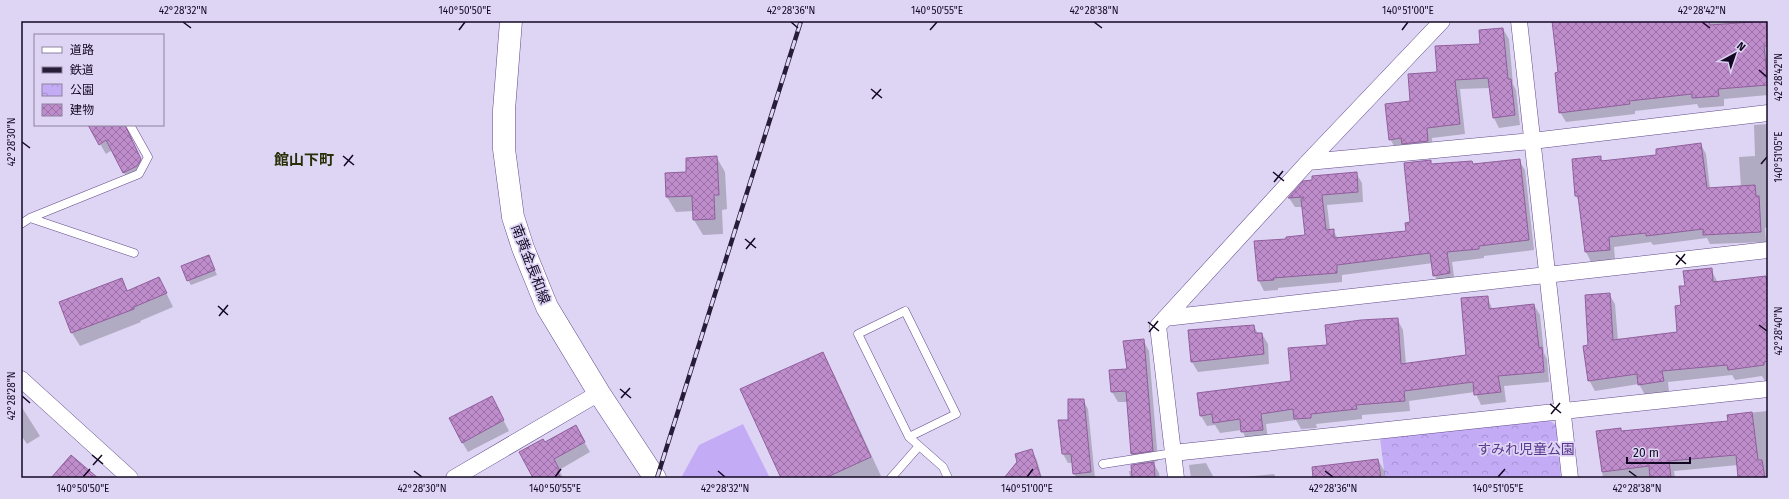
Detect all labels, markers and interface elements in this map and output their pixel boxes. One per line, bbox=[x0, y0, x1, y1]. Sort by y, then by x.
text: 42°28'32"N bbox=[159, 5, 207, 17]
text: 140°50'50"E bbox=[439, 5, 491, 17]
text: 42°28'36"N bbox=[767, 5, 815, 17]
text: 140°50'55"E bbox=[911, 5, 963, 17]
text: 42°28'38"N bbox=[1070, 5, 1118, 17]
text: 140°51'00"E bbox=[1382, 5, 1434, 17]
text: 42°28'42"N bbox=[1678, 5, 1726, 17]
legend bbox=[34, 34, 164, 126]
north arrow bbox=[1715, 34, 1755, 74]
text: N bbox=[1734, 39, 1748, 54]
text: 道路 bbox=[70, 43, 94, 57]
text: 42°28'42"N bbox=[1773, 53, 1785, 101]
text: 鉄道 bbox=[70, 63, 94, 77]
text: 公園 bbox=[70, 83, 94, 97]
text: 建物 bbox=[70, 103, 94, 117]
text: 42°28'30"N bbox=[6, 117, 18, 167]
text: 140°51'05"E bbox=[1773, 131, 1785, 183]
district label: 館山下町 bbox=[274, 151, 334, 169]
street label: 南黄金長和線 bbox=[508, 222, 554, 306]
text: 42°28'40"N bbox=[1773, 306, 1785, 356]
text: 42°28'28"N bbox=[6, 372, 18, 420]
scale bar bbox=[1627, 439, 1690, 465]
park label: すみれ児童公園 bbox=[1477, 441, 1575, 458]
text: 20 m bbox=[1633, 446, 1659, 460]
text: 140°50'50"E bbox=[57, 483, 109, 495]
text: 42°28'30"N bbox=[397, 483, 447, 495]
text: 140°50'55"E bbox=[529, 483, 581, 495]
text: 42°28'32"N bbox=[701, 483, 749, 495]
text: 140°51'00"E bbox=[1001, 483, 1053, 495]
text: 42°28'36"N bbox=[1309, 483, 1357, 495]
text: 140°51'05"E bbox=[1472, 483, 1524, 495]
text: 42°28'38"N bbox=[1613, 483, 1661, 495]

